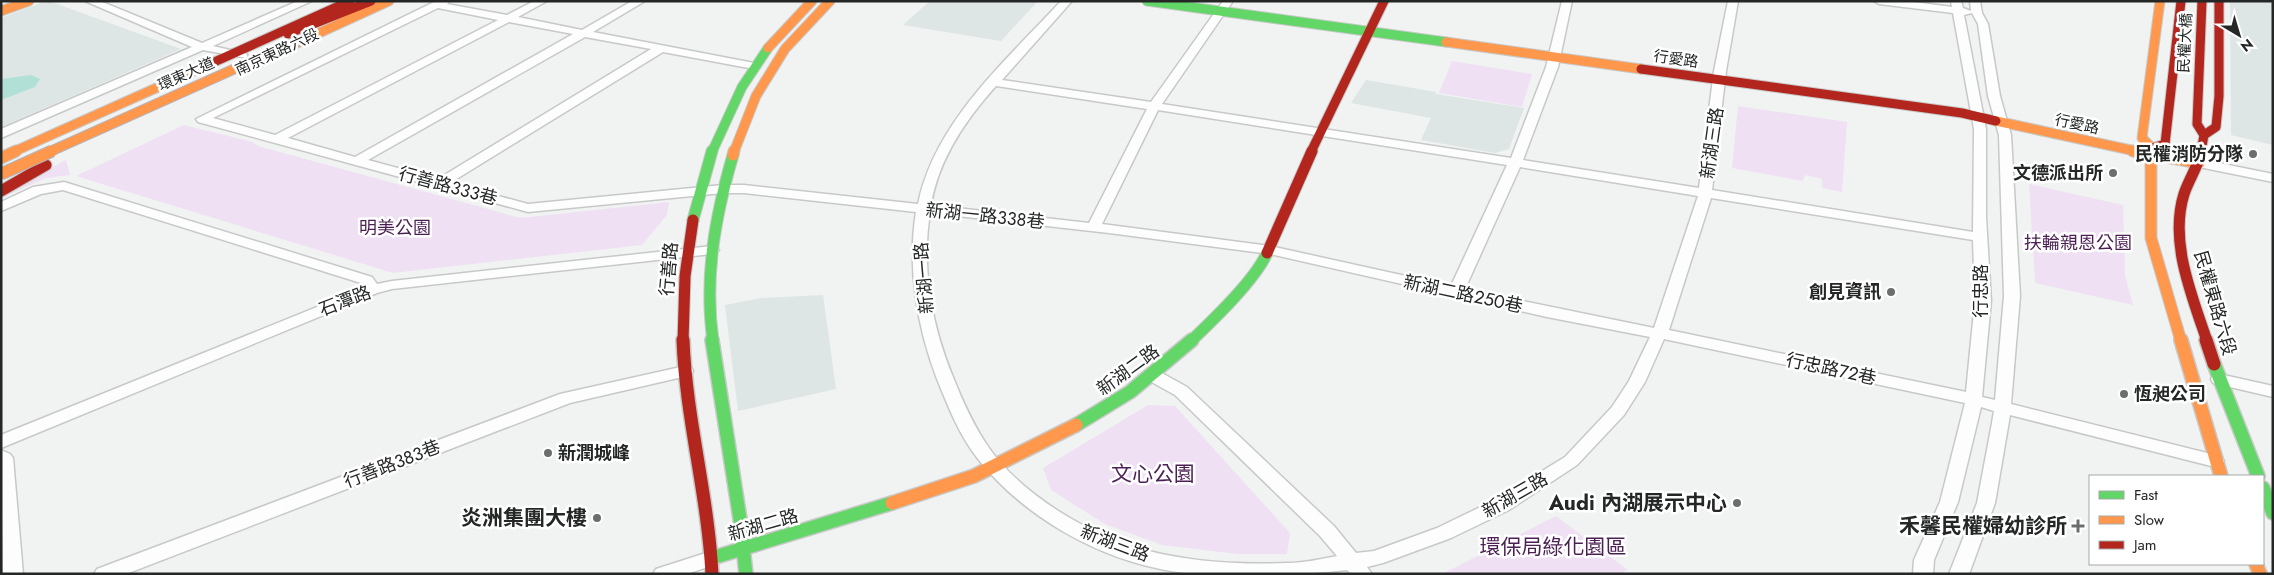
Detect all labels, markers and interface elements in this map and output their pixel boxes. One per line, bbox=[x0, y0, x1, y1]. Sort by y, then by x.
north arrow bbox=[2214, 10, 2264, 60]
street label: 民權大橋 bbox=[2172, 12, 2198, 74]
street label: 南京東路六段 bbox=[232, 23, 322, 81]
text: N bbox=[2236, 34, 2258, 57]
street label: 行愛路 bbox=[1652, 45, 1700, 73]
street label: 環東大道 bbox=[154, 52, 218, 96]
street label: 新湖三路 bbox=[1694, 106, 1730, 180]
street label: 行愛路 bbox=[2053, 109, 2101, 139]
place label: 民權消防分隊 bbox=[2135, 141, 2243, 167]
marker: 民權消防分隊 bbox=[2247, 148, 2259, 160]
street label: 行善路333巷 bbox=[396, 160, 500, 212]
place label: 文德派出所 bbox=[2013, 160, 2103, 186]
marker: 文德派出所 bbox=[2107, 167, 2119, 179]
street label: 新湖一路338巷 bbox=[924, 197, 1046, 235]
park label: 明美公園 bbox=[359, 215, 431, 241]
park label: 扶輪親恩公園 bbox=[2024, 230, 2132, 256]
street label: 行善路 bbox=[654, 241, 684, 297]
street label: 新湖一路 bbox=[908, 241, 940, 315]
street label: 民權東路六段 bbox=[2188, 248, 2242, 358]
street label: 行忠路 bbox=[1968, 264, 1994, 318]
street label: 新湖二路250巷 bbox=[1401, 269, 1525, 319]
street label: 石潭路 bbox=[315, 279, 375, 323]
place label: 創見資訊 bbox=[1809, 279, 1881, 305]
marker: 創見資訊 bbox=[1885, 286, 1897, 298]
street label: 新湖二路 bbox=[1091, 338, 1165, 402]
street label: 行忠路72巷 bbox=[1783, 347, 1879, 391]
place label: 恆昶公司 bbox=[2134, 381, 2206, 407]
marker: 恆昶公司 bbox=[2118, 388, 2130, 400]
street label: 行善路383巷 bbox=[340, 434, 444, 494]
place label: 新潤城峰 bbox=[558, 440, 630, 466]
marker: 新潤城峰 bbox=[542, 447, 554, 459]
park label: 文心公園 bbox=[1111, 459, 1195, 489]
street label: 新湖三路 bbox=[1477, 466, 1553, 524]
legend bbox=[2089, 475, 2264, 565]
text: Fast bbox=[2134, 484, 2158, 506]
place label: Audi 內湖展示中心 bbox=[1548, 488, 1727, 518]
marker: Audi 內湖展示中心 bbox=[1731, 497, 1743, 509]
place label: 炎洲集團大樓 bbox=[461, 503, 587, 533]
street label: 新湖二路 bbox=[725, 503, 801, 547]
text: Slow bbox=[2134, 509, 2165, 531]
place label: 禾馨民權婦幼診所 bbox=[1899, 511, 2067, 541]
marker: 炎洲集團大樓 bbox=[591, 512, 603, 524]
street label: 新湖三路 bbox=[1077, 518, 1153, 568]
marker: 禾馨民權婦幼診所 bbox=[2071, 519, 2085, 533]
park label: 環保局綠化園區 bbox=[1480, 532, 1627, 562]
text: Jam bbox=[2132, 534, 2157, 556]

